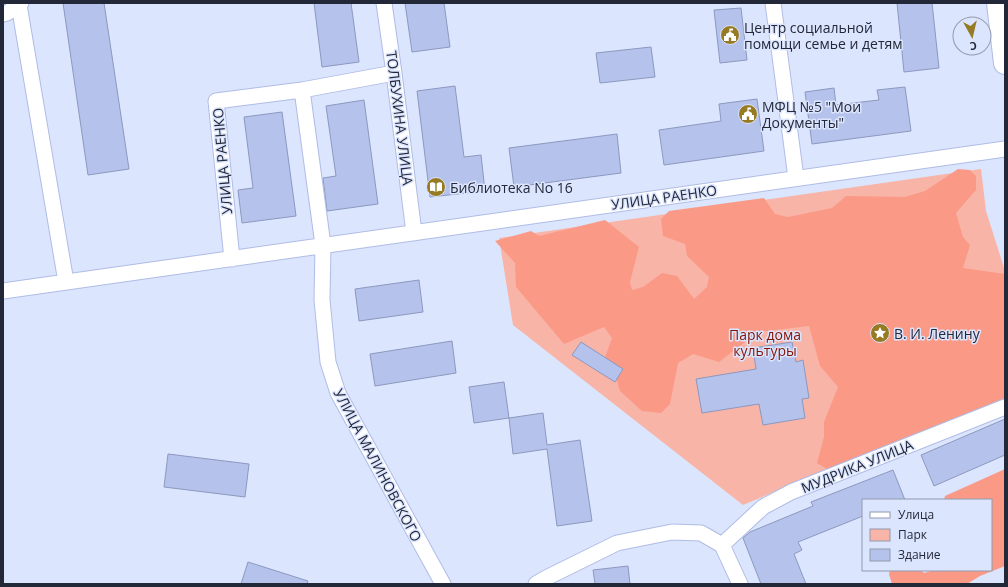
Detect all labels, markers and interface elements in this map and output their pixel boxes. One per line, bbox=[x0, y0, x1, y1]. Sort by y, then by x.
north arrow bbox=[952, 16, 992, 56]
place label: Центр социальной помощи семье и детям bbox=[744, 18, 903, 53]
public building icon: Центр социальной помощи семье и детям bbox=[719, 24, 741, 46]
text: С bbox=[969, 38, 978, 54]
street label: ТОЛБУХИНА УЛИЦА bbox=[382, 50, 418, 187]
place label: МФЦ №5 "Мои Документы" bbox=[762, 97, 861, 132]
public building icon: МФЦ №5 "Мои Документы" bbox=[737, 103, 759, 125]
street label: УЛИЦА РАЕНКО bbox=[208, 107, 236, 215]
library icon: Библиотека No 16 bbox=[425, 176, 447, 198]
place label: Библиотека No 16 bbox=[450, 178, 573, 197]
street label: УЛИЦА РАЕНКО bbox=[610, 180, 718, 214]
place icon: В. И. Ленину bbox=[869, 322, 891, 344]
place label: В. И. Ленину bbox=[894, 324, 981, 343]
park label: Парк дома культуры bbox=[729, 325, 801, 360]
street label: УЛИЦА МАЛИНОВСКОГО bbox=[330, 385, 426, 545]
street label: МУДРИКА УЛИЦА bbox=[798, 435, 916, 497]
legend bbox=[862, 499, 992, 571]
text: Улица bbox=[898, 506, 934, 523]
text: Парк bbox=[898, 526, 928, 543]
text: Здание bbox=[898, 546, 941, 563]

